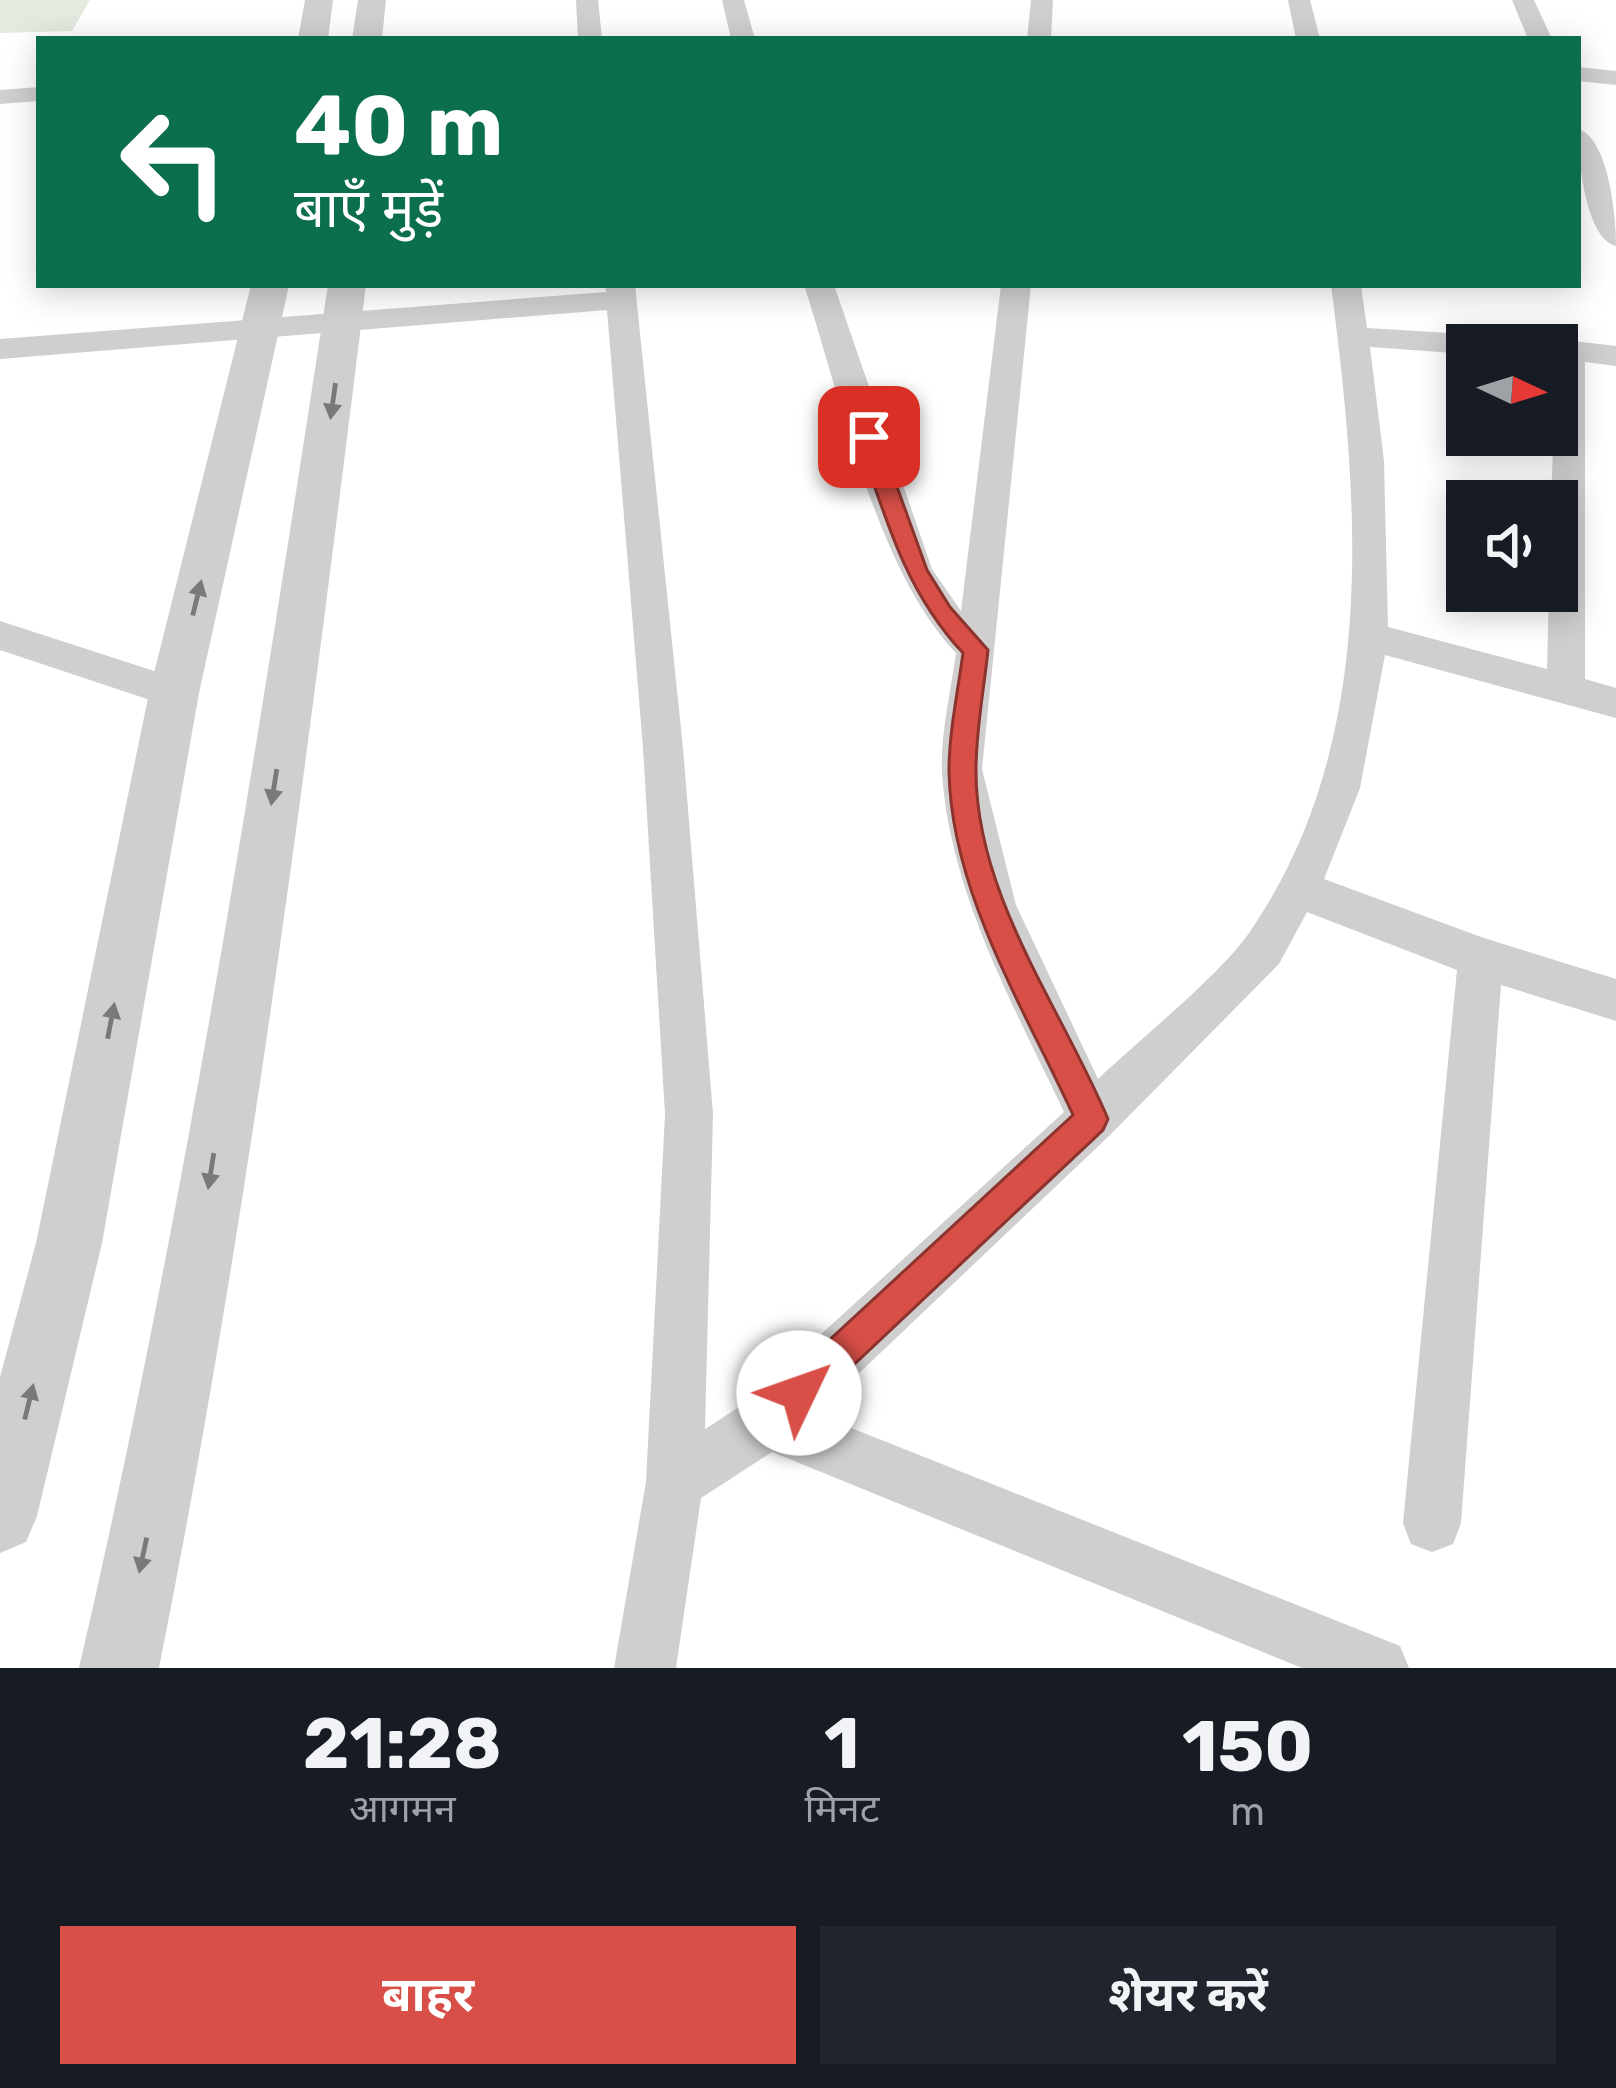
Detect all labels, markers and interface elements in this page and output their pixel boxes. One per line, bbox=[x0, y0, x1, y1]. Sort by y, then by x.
text: 40 m bbox=[294, 76, 503, 176]
icon: left bbox=[96, 84, 252, 240]
text: बाएँ मुड़ें bbox=[294, 177, 443, 241]
north arrow bbox=[1446, 324, 1578, 456]
map controls bbox=[1446, 324, 1578, 612]
one-way arrow bbox=[323, 383, 342, 420]
pin bbox=[818, 386, 920, 488]
icon: arrive bbox=[836, 404, 902, 470]
button: sound bbox=[1446, 480, 1578, 612]
one-way arrow bbox=[188, 580, 207, 617]
one-way arrow bbox=[264, 768, 282, 806]
one-way arrow bbox=[102, 1002, 121, 1040]
one-way arrow bbox=[201, 1153, 219, 1191]
position arrow bbox=[736, 1330, 862, 1456]
one-way arrow bbox=[20, 1384, 39, 1421]
one-way arrow bbox=[133, 1537, 152, 1575]
text: 21:28 bbox=[303, 1701, 502, 1786]
text: 1 bbox=[824, 1701, 860, 1786]
text: 150 bbox=[1182, 1704, 1313, 1789]
text: आगमन bbox=[349, 1786, 456, 1832]
text: मिनट bbox=[805, 1786, 879, 1832]
text: m bbox=[1230, 1789, 1265, 1835]
button: बाहर bbox=[60, 1926, 796, 2064]
button: शेयर करें bbox=[820, 1926, 1556, 2064]

